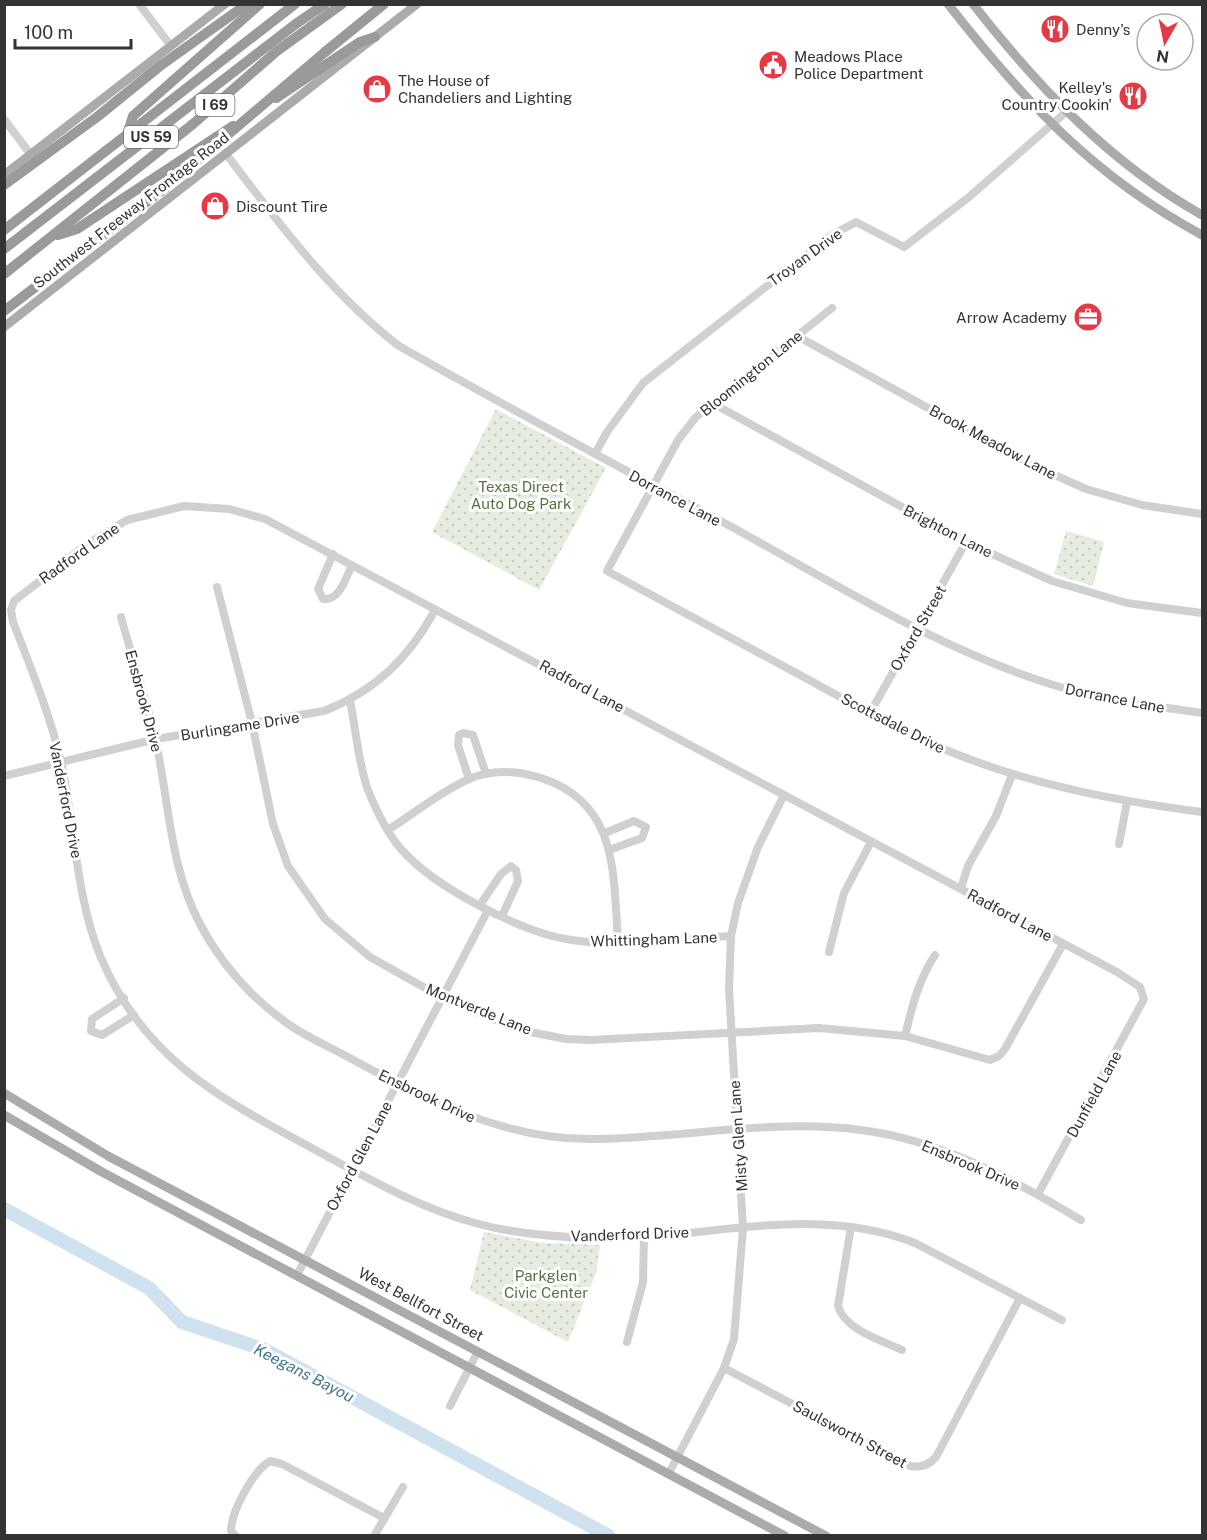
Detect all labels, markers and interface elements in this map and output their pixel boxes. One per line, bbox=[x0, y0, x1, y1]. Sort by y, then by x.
scale bar bbox=[15, 12, 130, 50]
north arrow bbox=[1135, 12, 1195, 72]
restaurant icon: Denny's bbox=[1039, 13, 1071, 45]
place label: Denny's bbox=[1076, 21, 1130, 38]
text: 100 m bbox=[24, 22, 73, 43]
text: N bbox=[1155, 46, 1170, 67]
place label: Meadows Place Police Department bbox=[794, 48, 924, 82]
public building icon: Meadows Place Police Department bbox=[757, 49, 789, 81]
place label: The House of Chandeliers and Lighting bbox=[398, 72, 572, 106]
shop icon: The House of Chandeliers and Lighting bbox=[361, 73, 393, 105]
place label: Kelley's Country Cookin' bbox=[1002, 79, 1112, 113]
restaurant icon: Kelley's Country Cookin' bbox=[1117, 80, 1149, 112]
road number: I 69 bbox=[196, 94, 234, 116]
road number: US 59 bbox=[124, 126, 178, 148]
street label: Southwest Freeway Frontage Road bbox=[30, 128, 232, 292]
shop icon: Discount Tire bbox=[199, 190, 231, 222]
place label: Discount Tire bbox=[236, 198, 328, 215]
street label: Troyan Drive bbox=[765, 225, 845, 289]
office icon: Arrow Academy bbox=[1072, 301, 1104, 333]
place label: Arrow Academy bbox=[956, 309, 1067, 326]
street label: Bloomington Lane bbox=[697, 327, 805, 419]
street label: Brook Meadow Lane bbox=[927, 401, 1059, 483]
street label: Dorrance Lane bbox=[626, 467, 724, 529]
park label: Texas Direct Auto Dog Park bbox=[471, 478, 571, 512]
street label: Brighton Lane bbox=[901, 501, 995, 561]
street label: Radford Lane bbox=[36, 519, 122, 587]
street label: Oxford Street bbox=[887, 582, 949, 674]
street label: Ensbrook Drive bbox=[122, 648, 166, 754]
street label: Radford Lane bbox=[537, 656, 627, 716]
street label: Dorrance Lane bbox=[1064, 680, 1166, 716]
street label: Scottsdale Drive bbox=[838, 690, 948, 756]
street label: Burlingame Drive bbox=[179, 708, 301, 744]
street label: Vanderford Drive bbox=[46, 740, 86, 860]
street label: Radford Lane bbox=[965, 885, 1055, 945]
street label: Whittingham Lane bbox=[590, 928, 718, 950]
street label: Montverde Lane bbox=[424, 980, 534, 1038]
street label: Dunfield Lane bbox=[1063, 1048, 1125, 1140]
street label: Ensbrook Drive bbox=[376, 1066, 478, 1126]
street label: Misty Glen Lane bbox=[726, 1080, 750, 1192]
street label: Oxford Glen Lane bbox=[323, 1098, 395, 1214]
street label: Ensbrook Drive bbox=[919, 1137, 1023, 1193]
street label: Vanderford Drive bbox=[571, 1223, 689, 1245]
street label: West Bellfort Street bbox=[355, 1264, 487, 1344]
park label: Parkglen Civic Center bbox=[504, 1267, 588, 1301]
water label: Keegans Bayou bbox=[251, 1340, 357, 1406]
street label: Saulsworth Street bbox=[790, 1397, 910, 1471]

